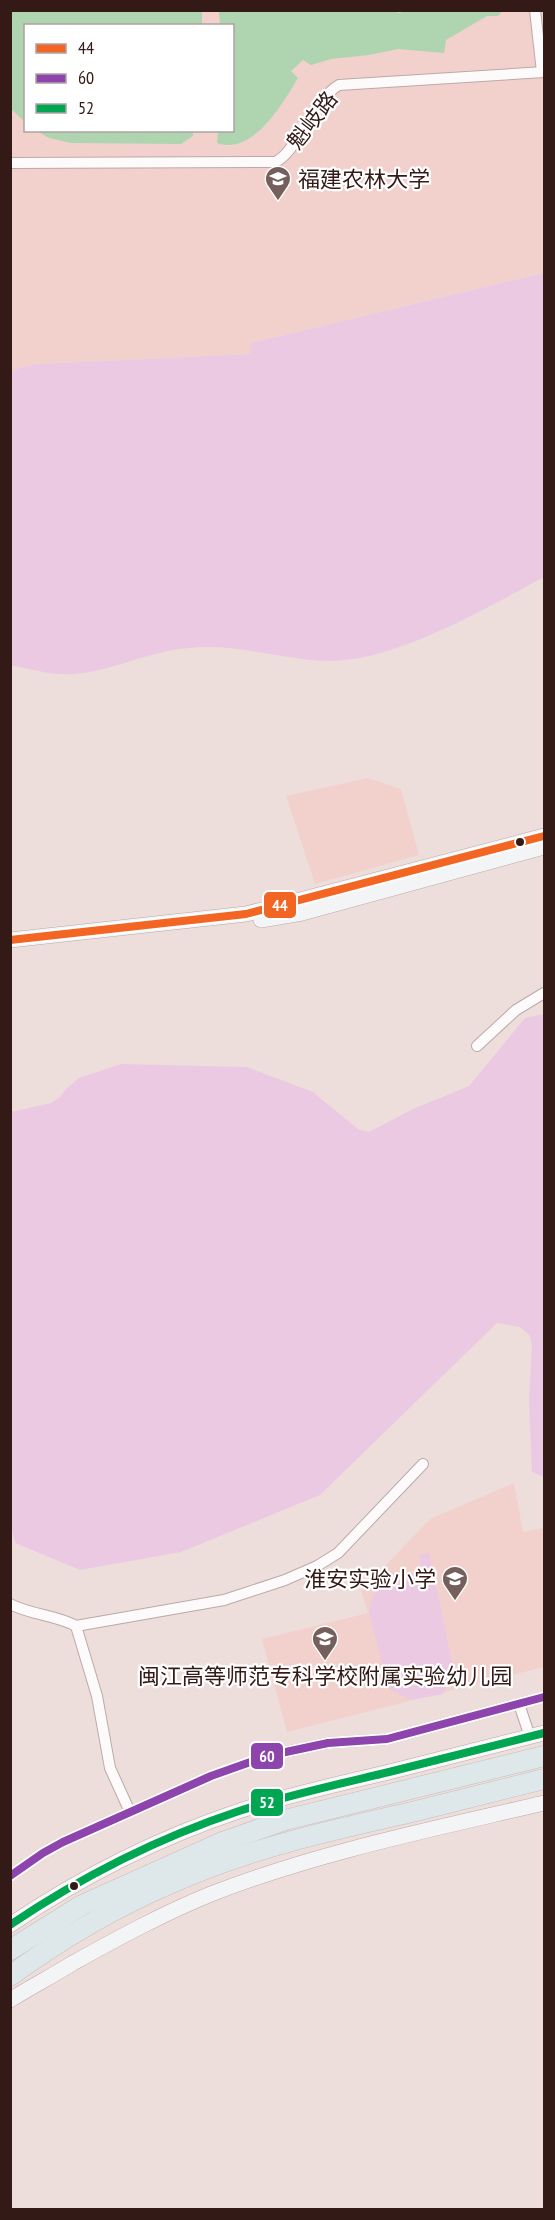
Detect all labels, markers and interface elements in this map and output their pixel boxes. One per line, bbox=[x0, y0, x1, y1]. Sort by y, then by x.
legend bbox=[24, 24, 234, 132]
text: 44 bbox=[78, 36, 94, 59]
text: 60 bbox=[78, 66, 94, 89]
street label: 魁岐路 bbox=[281, 85, 343, 155]
text: 52 bbox=[78, 96, 94, 119]
school or university icon: 福建农林大学 bbox=[263, 164, 293, 202]
place label: 福建农林大学 bbox=[298, 165, 430, 193]
unlabelled marker bbox=[514, 836, 526, 848]
line badge: 44 bbox=[263, 891, 297, 919]
text: 44 bbox=[272, 895, 288, 915]
school or university icon: 淮安实验小学 bbox=[440, 1564, 470, 1602]
place label: 淮安实验小学 bbox=[304, 1565, 436, 1593]
school or university icon: 闽江高等师范专科学校附属实验幼儿园 bbox=[310, 1624, 340, 1662]
place label: 闽江高等师范专科学校附属实验幼儿园 bbox=[138, 1662, 512, 1690]
line badge: 60 bbox=[250, 1742, 284, 1770]
text: 60 bbox=[259, 1746, 275, 1766]
line badge: 52 bbox=[250, 1788, 284, 1817]
text: 52 bbox=[259, 1792, 275, 1812]
unlabelled marker bbox=[68, 1880, 80, 1892]

